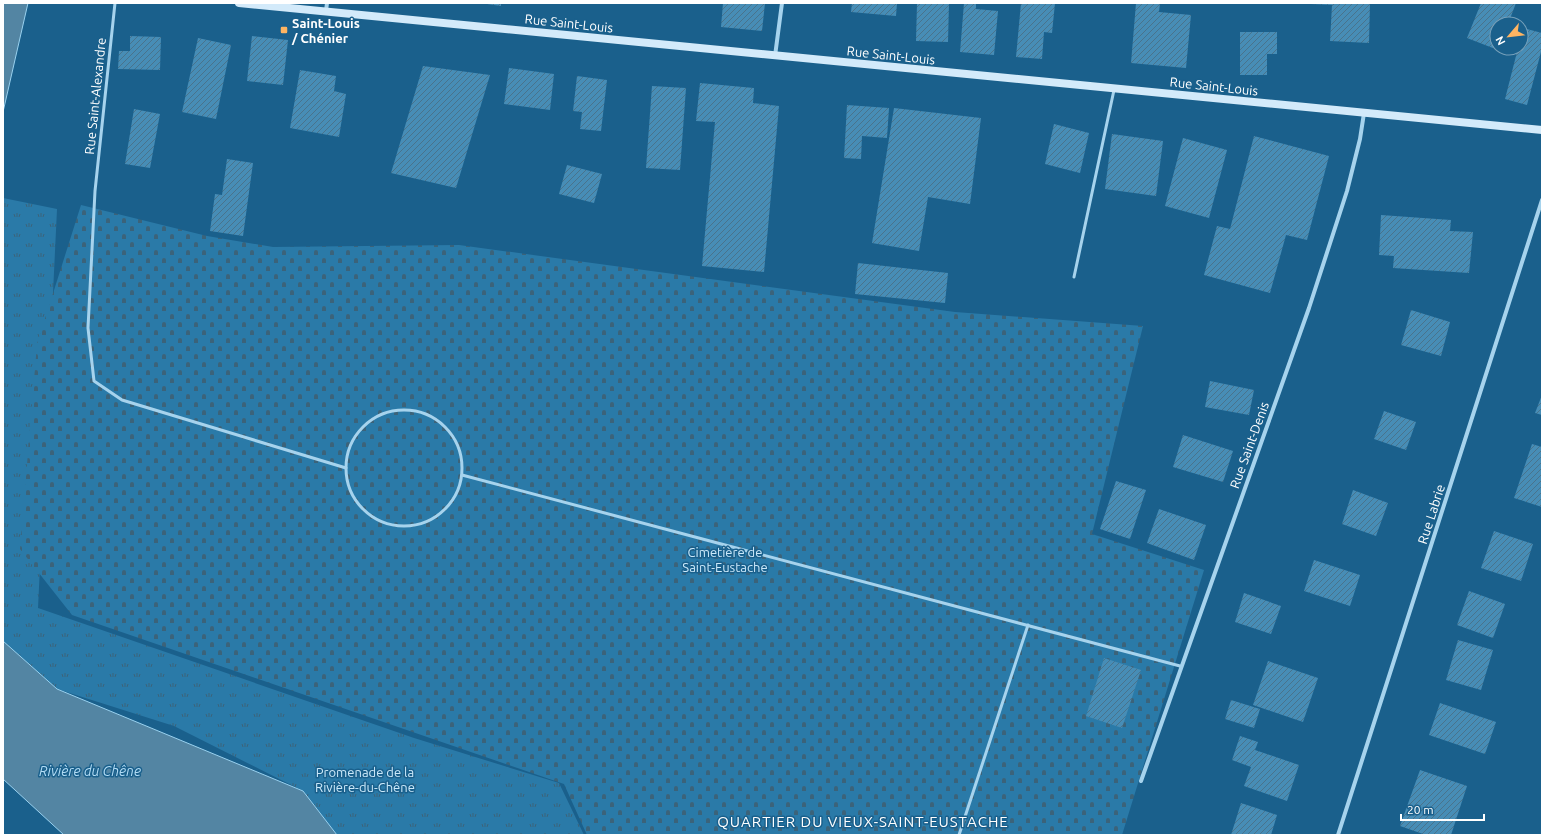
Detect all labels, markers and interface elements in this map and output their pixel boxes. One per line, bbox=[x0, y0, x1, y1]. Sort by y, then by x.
street label: Rue Saint-Louis bbox=[524, 11, 614, 35]
place label: Saint-Louis / Chénier bbox=[291, 16, 360, 45]
north arrow bbox=[1489, 16, 1529, 56]
marker: Saint-Louis / Chénier bbox=[279, 25, 289, 35]
text: N bbox=[1493, 34, 1507, 47]
street label: Rue Saint-Alexandre bbox=[82, 37, 108, 155]
street label: Rue Saint-Louis bbox=[846, 43, 936, 67]
street label: Rue Saint-Louis bbox=[1169, 74, 1259, 98]
street label: Rue Saint-Denis bbox=[1227, 400, 1271, 490]
street label: Rue Labrie bbox=[1415, 482, 1447, 546]
park label: Cimetière de Saint-Eustache bbox=[682, 545, 768, 574]
water label: Rivière du Chêne bbox=[39, 763, 141, 779]
park label: Promenade de la Rivière-du-Chêne bbox=[315, 765, 415, 794]
scale bar bbox=[1401, 796, 1484, 822]
text: 20 m bbox=[1407, 803, 1434, 816]
district label: QUARTIER DU VIEUX-SAINT-EUSTACHE bbox=[717, 813, 1009, 830]

